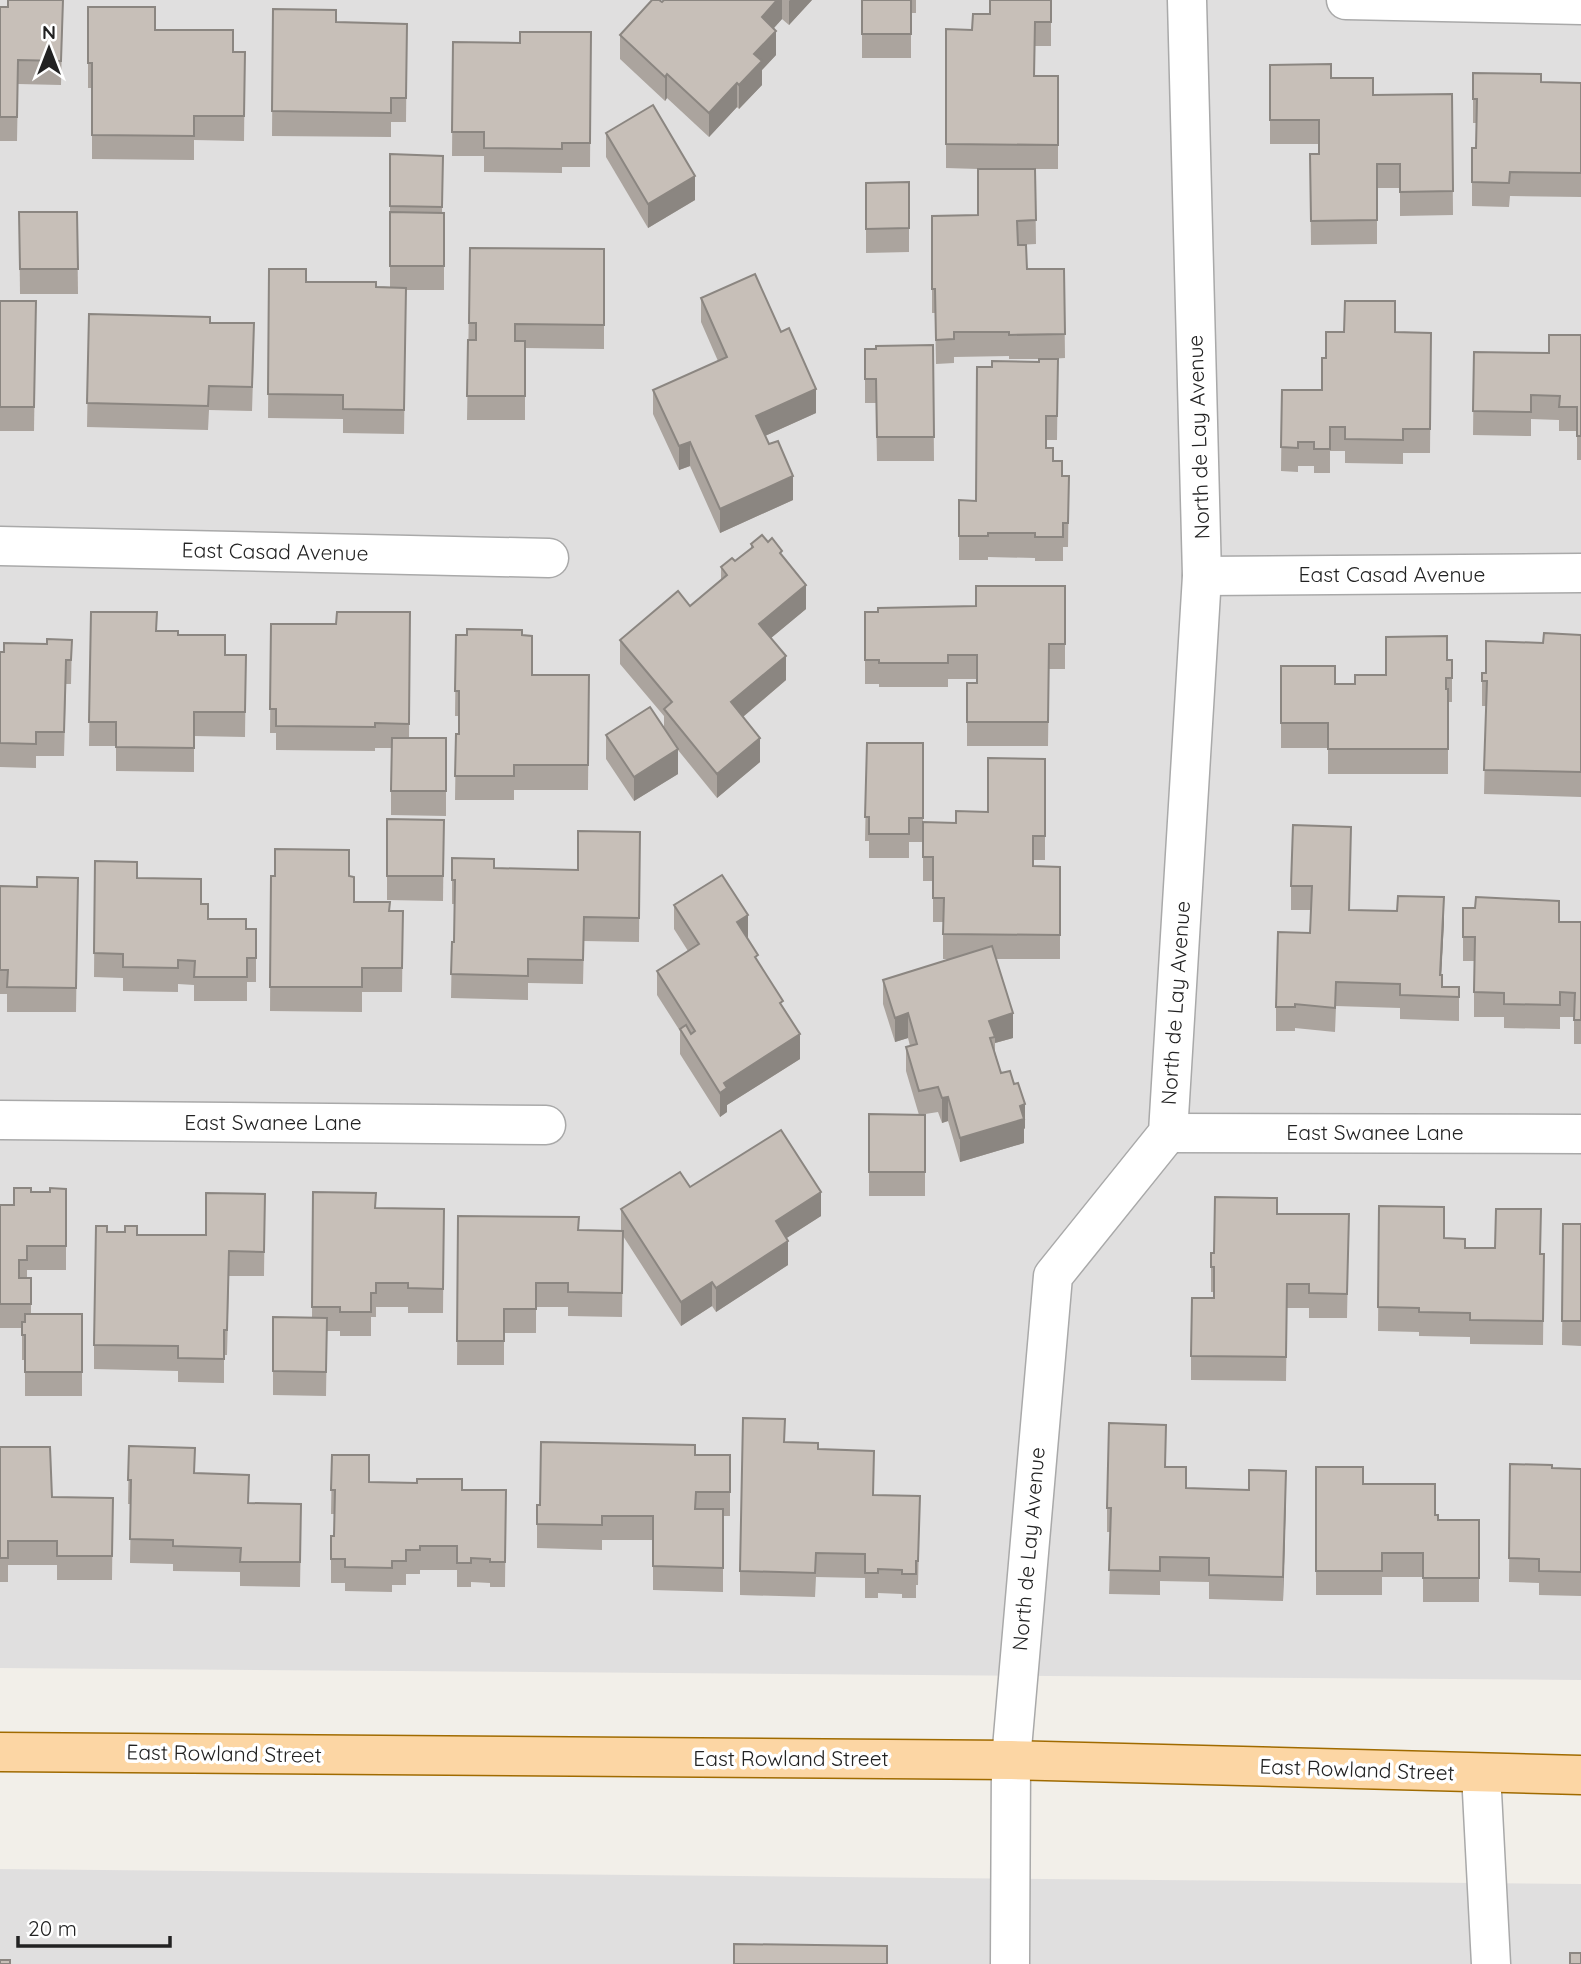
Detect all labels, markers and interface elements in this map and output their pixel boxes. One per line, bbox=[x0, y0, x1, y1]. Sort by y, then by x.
north arrow bbox=[14, 14, 84, 84]
text: N bbox=[42, 20, 56, 44]
street label: North de Lay Avenue bbox=[1181, 334, 1215, 540]
street label: East Casad Avenue bbox=[181, 536, 369, 566]
street label: East Casad Avenue bbox=[1299, 561, 1485, 587]
street label: North de Lay Avenue bbox=[1155, 900, 1195, 1106]
street label: East Swanee Lane bbox=[184, 1109, 362, 1135]
street label: East Swanee Lane bbox=[1286, 1119, 1464, 1145]
street label: North de Lay Avenue bbox=[1006, 1446, 1050, 1652]
street label: East Rowland Street bbox=[126, 1738, 322, 1768]
street label: East Rowland Street bbox=[693, 1745, 889, 1771]
street label: East Rowland Street bbox=[1259, 1753, 1455, 1785]
scale bar bbox=[18, 1904, 170, 1948]
text: 20 m bbox=[28, 1915, 77, 1941]

